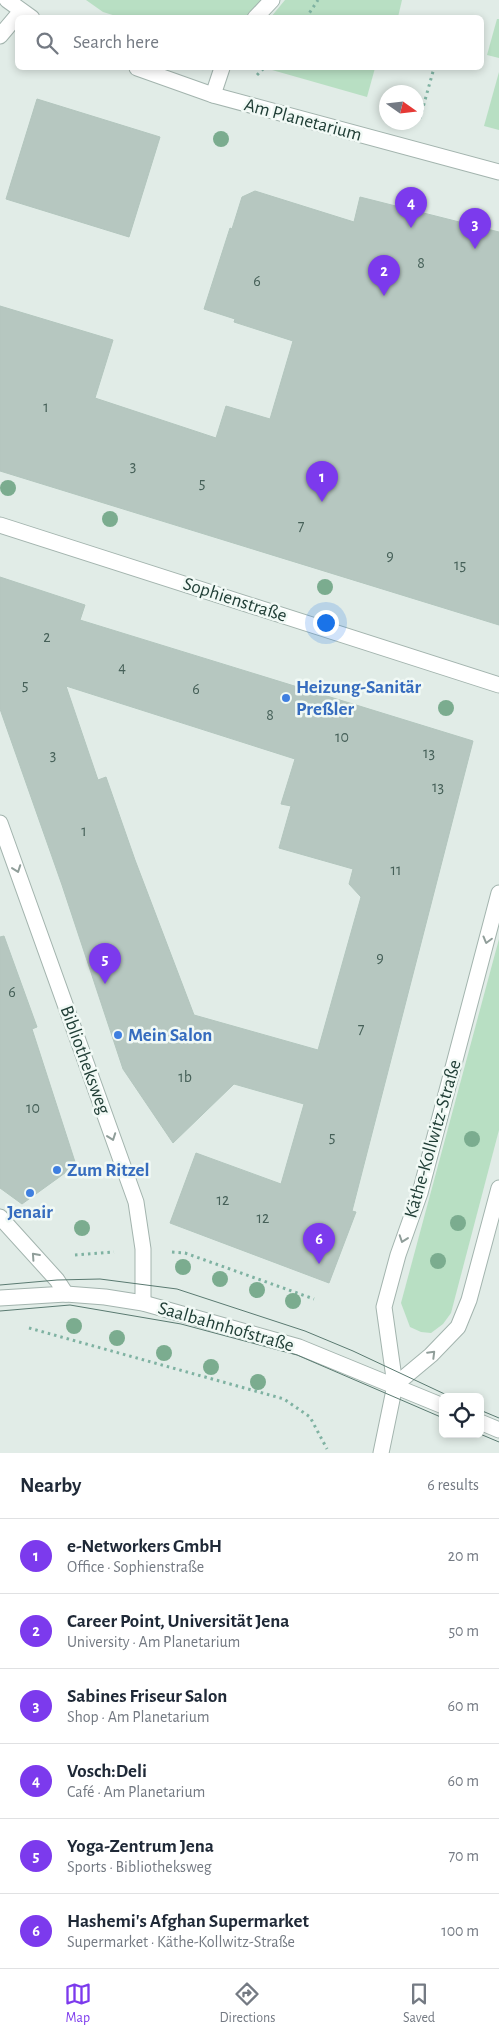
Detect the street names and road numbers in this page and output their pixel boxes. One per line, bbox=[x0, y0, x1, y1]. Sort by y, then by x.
street label: Am Planetarium bbox=[242, 95, 364, 145]
street label: Sophienstraße bbox=[181, 574, 289, 626]
street label: Bibliotheksweg bbox=[57, 1003, 114, 1117]
street label: Käthe-Kollwitz-Straße bbox=[401, 1058, 465, 1220]
street label: Saalbahnhofstraße bbox=[156, 1298, 296, 1356]

